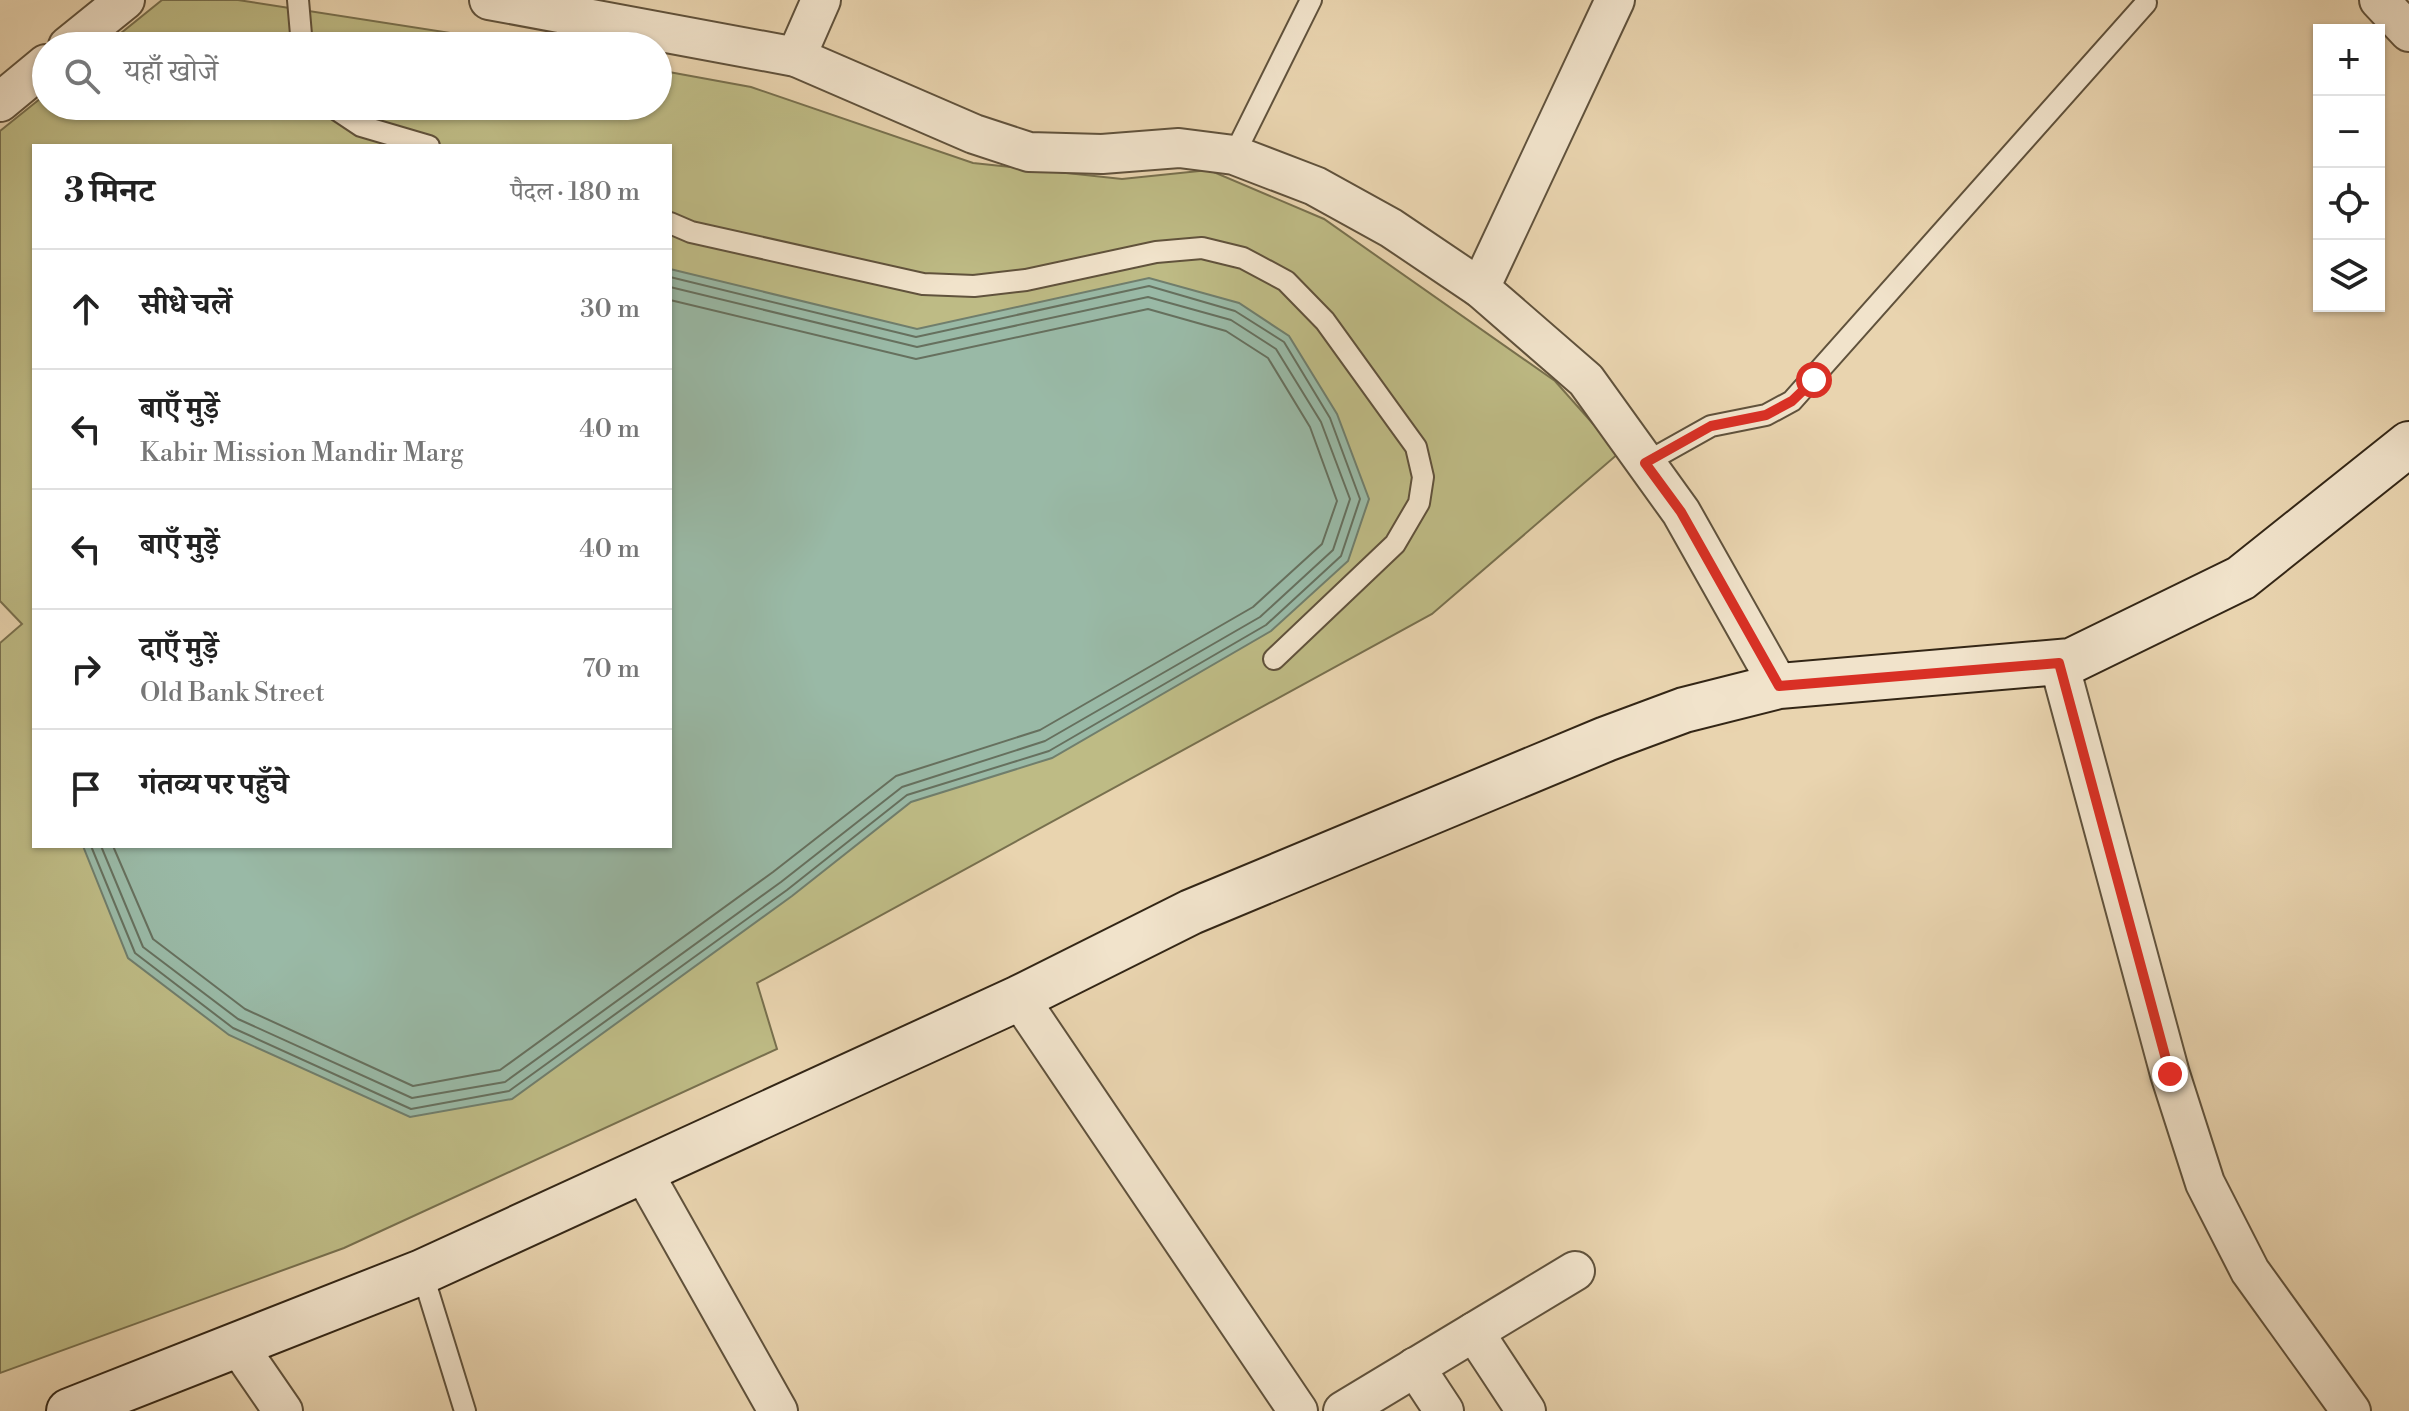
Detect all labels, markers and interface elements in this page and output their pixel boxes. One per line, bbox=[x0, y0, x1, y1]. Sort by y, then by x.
map controls bbox=[2313, 24, 2385, 312]
button: + bbox=[2313, 24, 2385, 96]
search box bbox=[32, 32, 672, 120]
text: यहाँ खोजें bbox=[124, 53, 218, 91]
icon: search bbox=[60, 54, 104, 98]
button: − bbox=[2313, 96, 2385, 168]
button: locate bbox=[2313, 168, 2385, 240]
text: 3 मिनट bbox=[64, 171, 154, 213]
text: पैदल · 180 m bbox=[510, 176, 640, 208]
button: layers bbox=[2313, 240, 2385, 312]
text: सीधे चलें bbox=[140, 286, 232, 324]
icon: ahead bbox=[64, 287, 108, 331]
text: 30 m bbox=[580, 293, 640, 325]
route start bbox=[1796, 362, 1832, 398]
text: बाएँ मुड़ें bbox=[140, 390, 219, 428]
icon: left bbox=[64, 407, 108, 451]
text: 40 m bbox=[579, 413, 640, 445]
text: Kabir Mission Mandir Marg bbox=[140, 437, 464, 469]
text: बाएँ मुड़ें bbox=[140, 526, 219, 564]
icon: left bbox=[64, 527, 108, 571]
text: 40 m bbox=[579, 533, 640, 565]
text: दाएँ मुड़ें bbox=[140, 630, 218, 668]
icon: right bbox=[64, 647, 108, 691]
text: 70 m bbox=[582, 653, 640, 685]
text: Old Bank Street bbox=[140, 677, 325, 709]
text: गंतव्य पर पहुँचे bbox=[140, 766, 288, 804]
icon: arrive bbox=[64, 767, 108, 811]
route end bbox=[2152, 1056, 2188, 1092]

